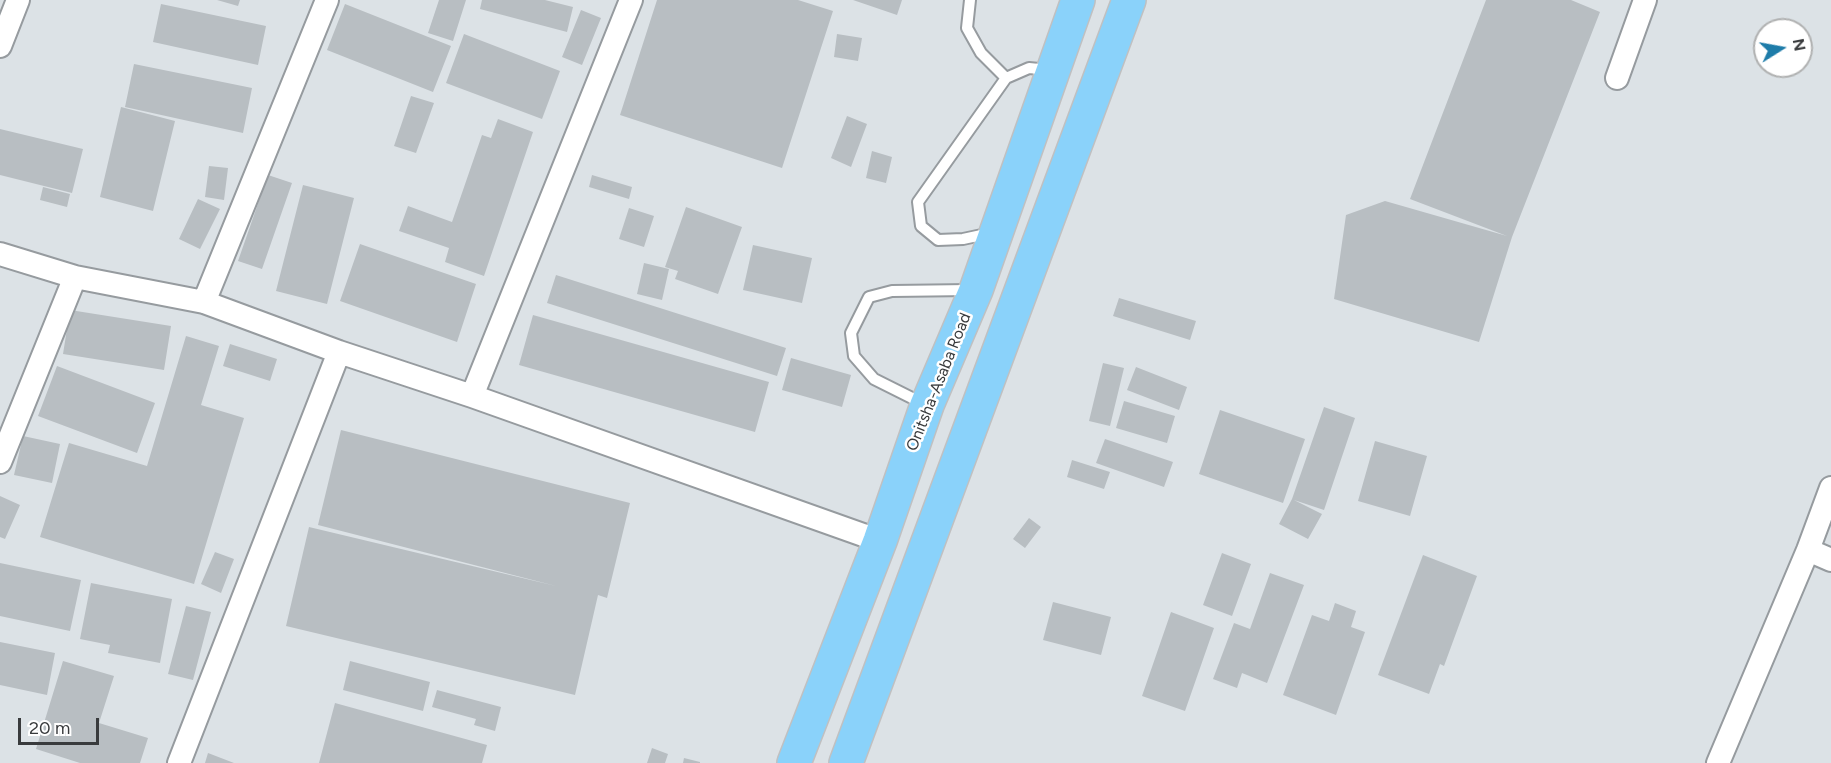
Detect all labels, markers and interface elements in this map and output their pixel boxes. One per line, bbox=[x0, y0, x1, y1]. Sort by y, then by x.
north arrow bbox=[1753, 18, 1813, 78]
text: N bbox=[1789, 37, 1810, 53]
street label: Onitsha-Asaba Road bbox=[903, 310, 975, 454]
scale bar bbox=[21, 706, 102, 744]
text: 20 m bbox=[29, 717, 70, 739]

